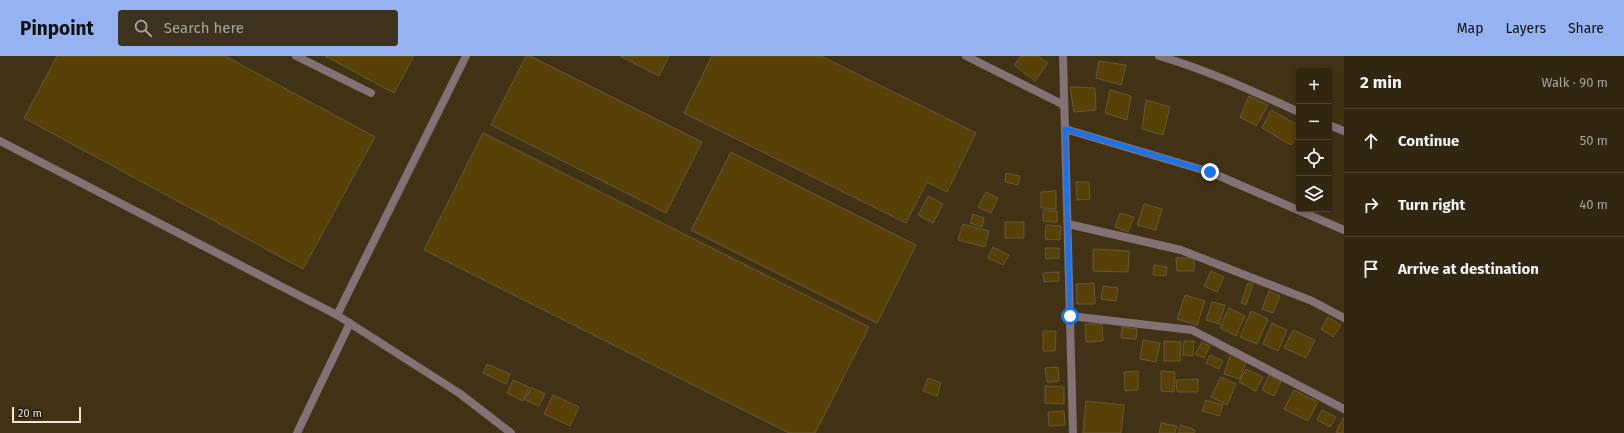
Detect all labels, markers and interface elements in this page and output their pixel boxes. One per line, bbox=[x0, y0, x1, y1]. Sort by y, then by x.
search box bbox=[118, 10, 398, 46]
text: Pinpoint bbox=[20, 17, 94, 40]
icon: search bbox=[132, 17, 154, 39]
text: Search here bbox=[164, 19, 244, 37]
text: Map bbox=[1457, 20, 1483, 37]
text: Layers bbox=[1505, 20, 1546, 37]
text: Share bbox=[1568, 20, 1604, 37]
map controls bbox=[1296, 68, 1332, 212]
button: + bbox=[1296, 68, 1332, 104]
text: 2 min bbox=[1360, 72, 1402, 93]
text: Walk · 90 m bbox=[1542, 75, 1608, 90]
button: − bbox=[1296, 104, 1332, 140]
icon: ahead bbox=[1360, 130, 1382, 152]
text: Continue bbox=[1398, 132, 1459, 150]
text: 50 m bbox=[1580, 133, 1608, 148]
button: locate bbox=[1296, 140, 1332, 176]
route end bbox=[1201, 163, 1219, 181]
button: layers bbox=[1296, 176, 1332, 212]
icon: right bbox=[1360, 194, 1382, 216]
text: Turn right bbox=[1398, 196, 1465, 214]
text: 40 m bbox=[1579, 197, 1608, 212]
icon: arrive bbox=[1360, 258, 1382, 280]
text: Arrive at destination bbox=[1398, 260, 1539, 278]
route start bbox=[1061, 307, 1079, 325]
scale bar bbox=[12, 405, 81, 424]
text: 20 m bbox=[18, 407, 42, 420]

